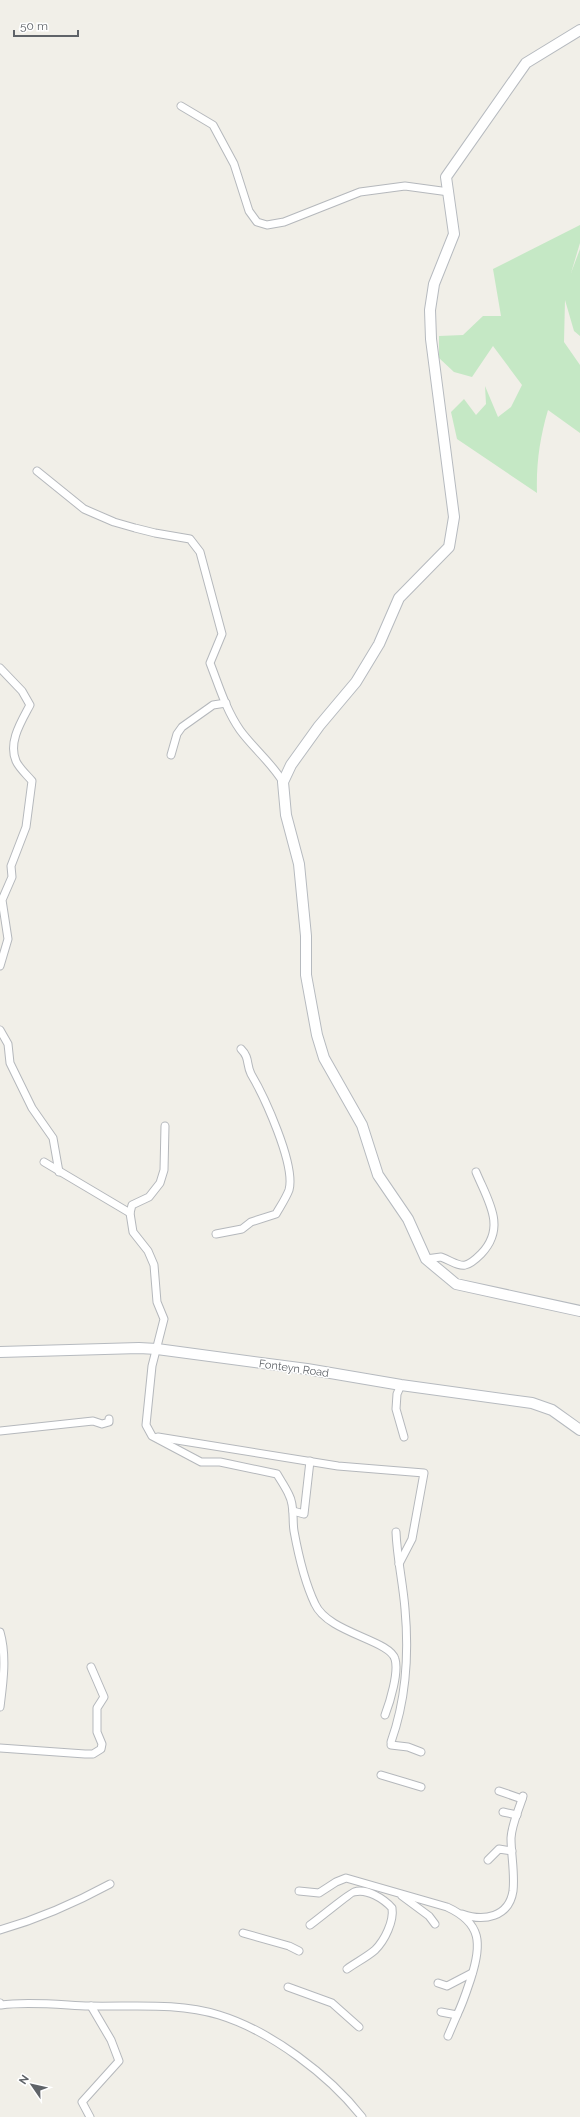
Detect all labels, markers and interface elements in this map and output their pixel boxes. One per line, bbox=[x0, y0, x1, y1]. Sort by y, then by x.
scale bar bbox=[14, 12, 78, 38]
text: 50 m bbox=[20, 19, 48, 33]
street label: Fonteyn Road bbox=[258, 1357, 330, 1380]
north arrow bbox=[12, 2065, 52, 2105]
text: N bbox=[16, 2073, 32, 2087]

